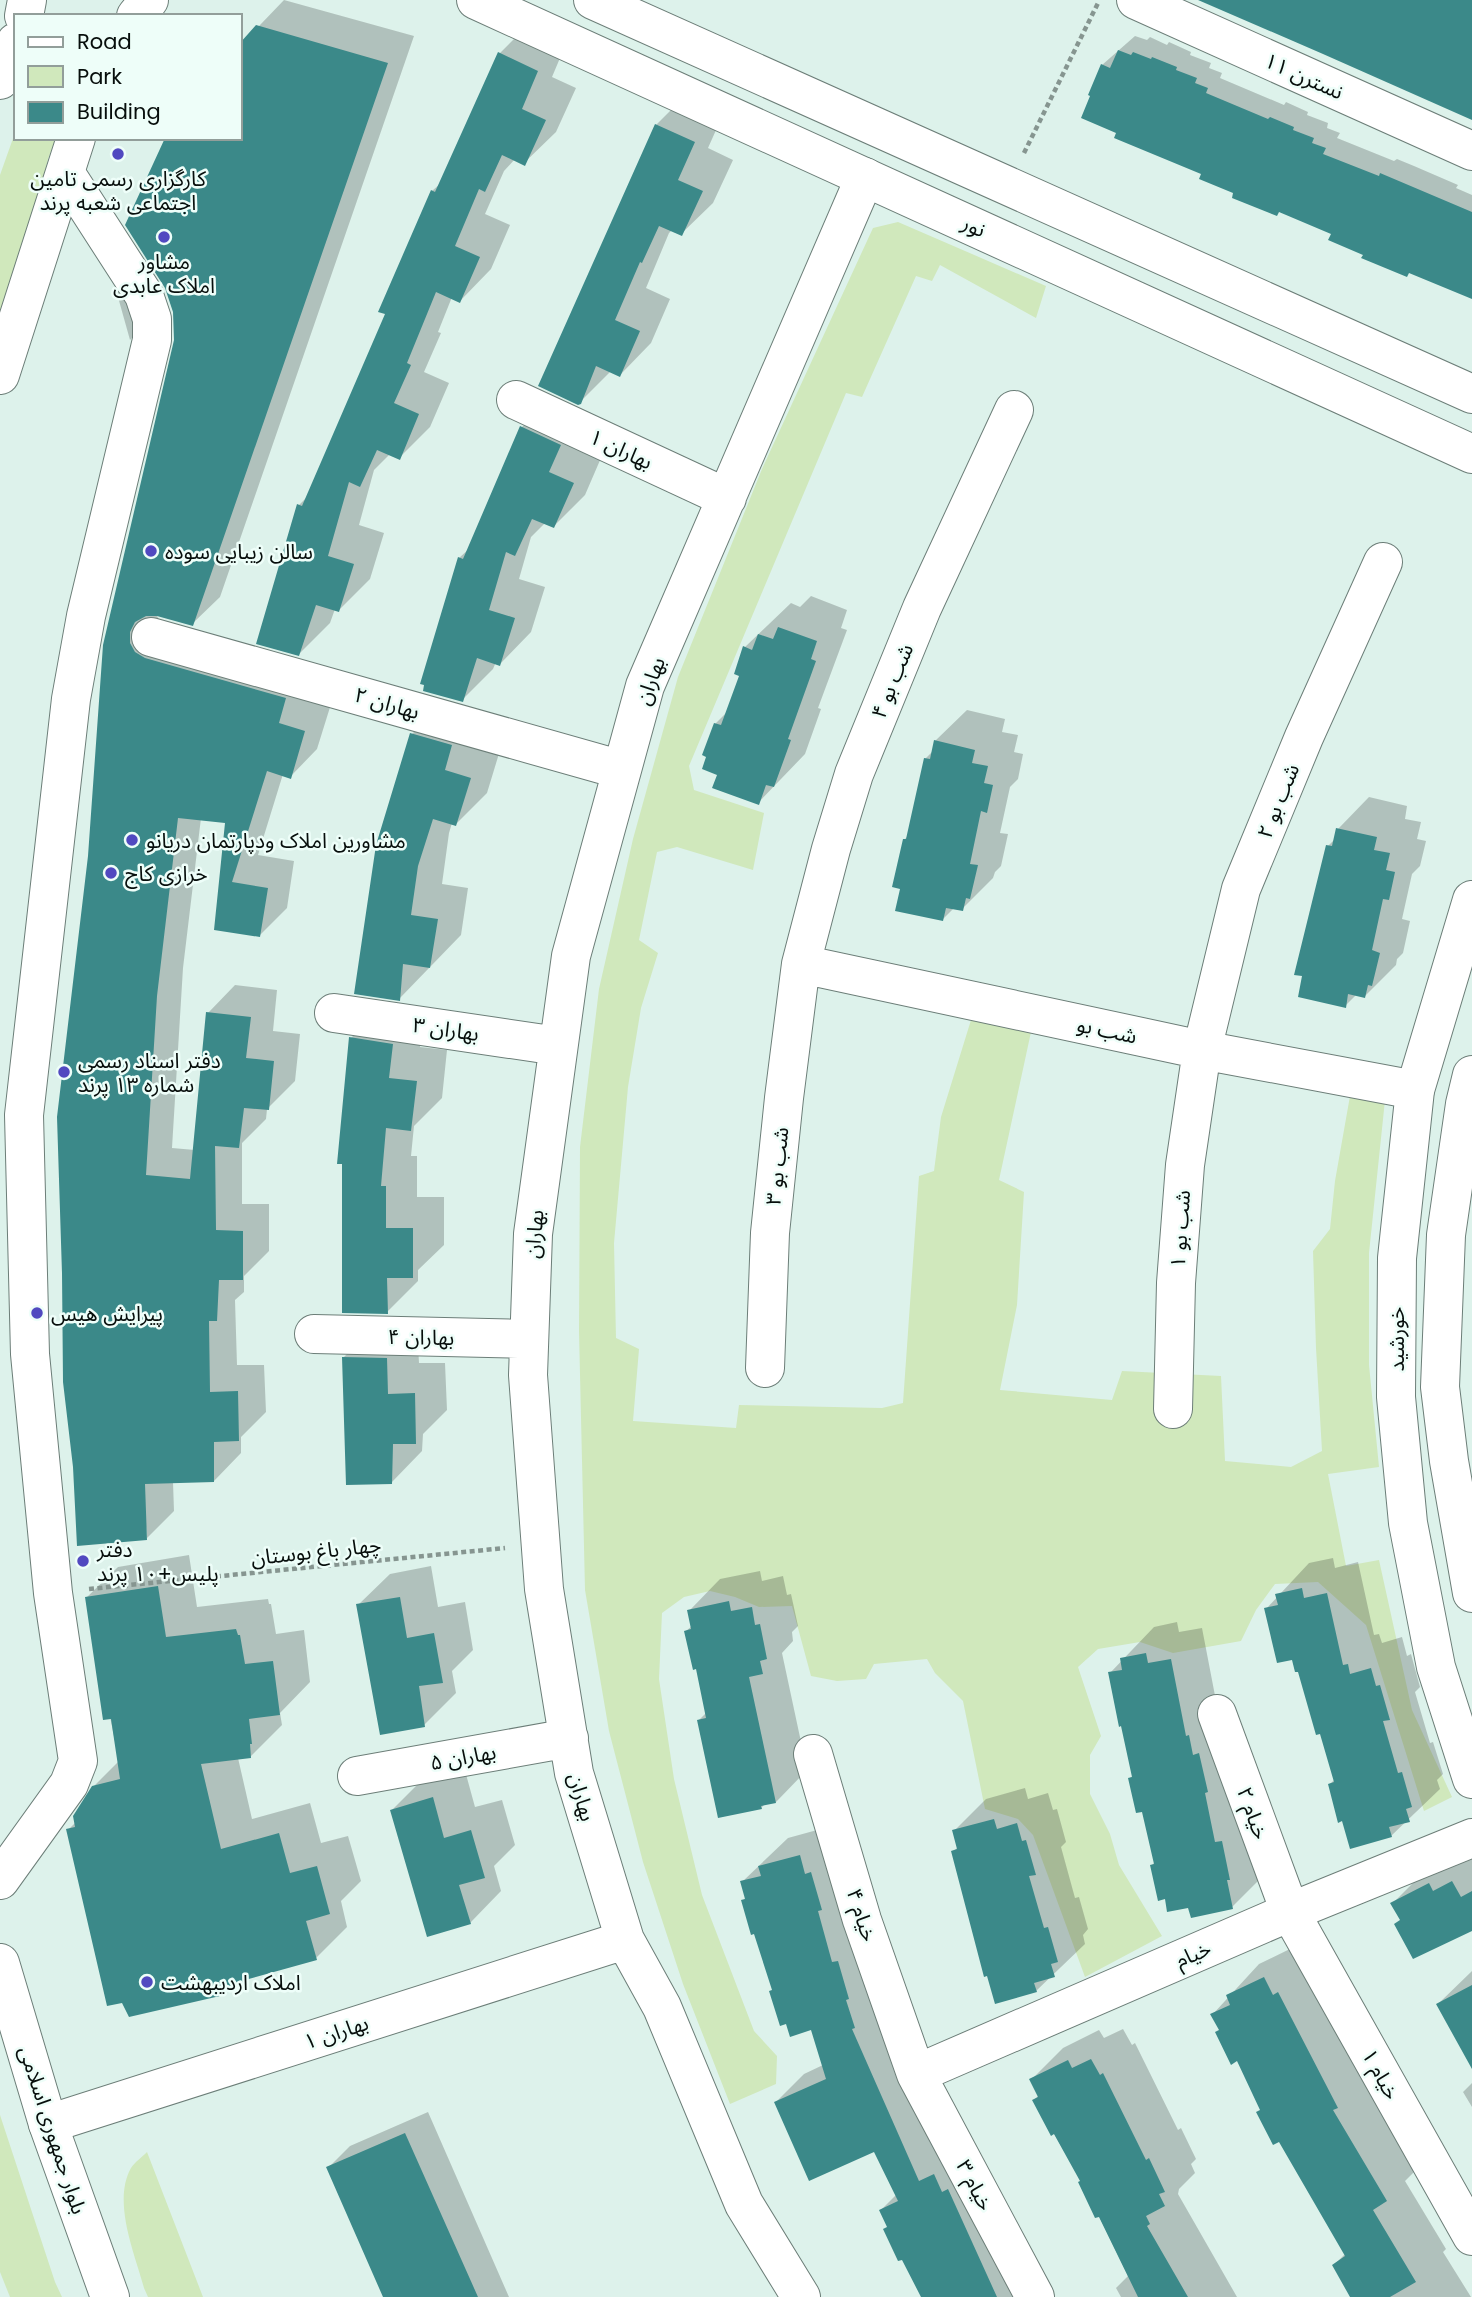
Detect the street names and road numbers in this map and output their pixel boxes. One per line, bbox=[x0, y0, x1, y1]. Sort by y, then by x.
street label: نسترن ۱۱ bbox=[1260, 46, 1348, 106]
street label: نور bbox=[956, 208, 991, 244]
street label: بهاران ۱ bbox=[585, 422, 657, 476]
street label: شب بو ۴ bbox=[864, 639, 920, 723]
street label: بهاران bbox=[628, 653, 672, 709]
street label: بهاران ۲ bbox=[351, 680, 423, 726]
street label: شب بو ۲ bbox=[1250, 759, 1306, 843]
street label: بهاران ۳ bbox=[411, 1010, 481, 1048]
street label: شب بو bbox=[1074, 1010, 1140, 1050]
street label: شب بو ۳ bbox=[758, 1126, 796, 1206]
street label: شب بو ۱ bbox=[1163, 1189, 1197, 1269]
street label: بهاران bbox=[517, 1208, 551, 1260]
street label: خورشید bbox=[1382, 1307, 1411, 1371]
street label: بهاران ۴ bbox=[387, 1322, 455, 1352]
street label: چهار باغ بوستان bbox=[249, 1530, 383, 1573]
street label: بهاران ۵ bbox=[428, 1737, 498, 1777]
street label: بهاران bbox=[561, 1769, 603, 1825]
street label: خیام ۲ bbox=[1228, 1783, 1276, 1844]
street label: خیام ۴ bbox=[838, 1885, 884, 1946]
street label: خیام bbox=[1171, 1934, 1216, 1976]
street label: بهاران ۱ bbox=[300, 2008, 372, 2056]
street label: بلوار جمهوری اسلامی bbox=[12, 2042, 94, 2218]
street label: خیام ۱ bbox=[1353, 2043, 1407, 2106]
street label: خیام ۳ bbox=[948, 2154, 1001, 2217]

